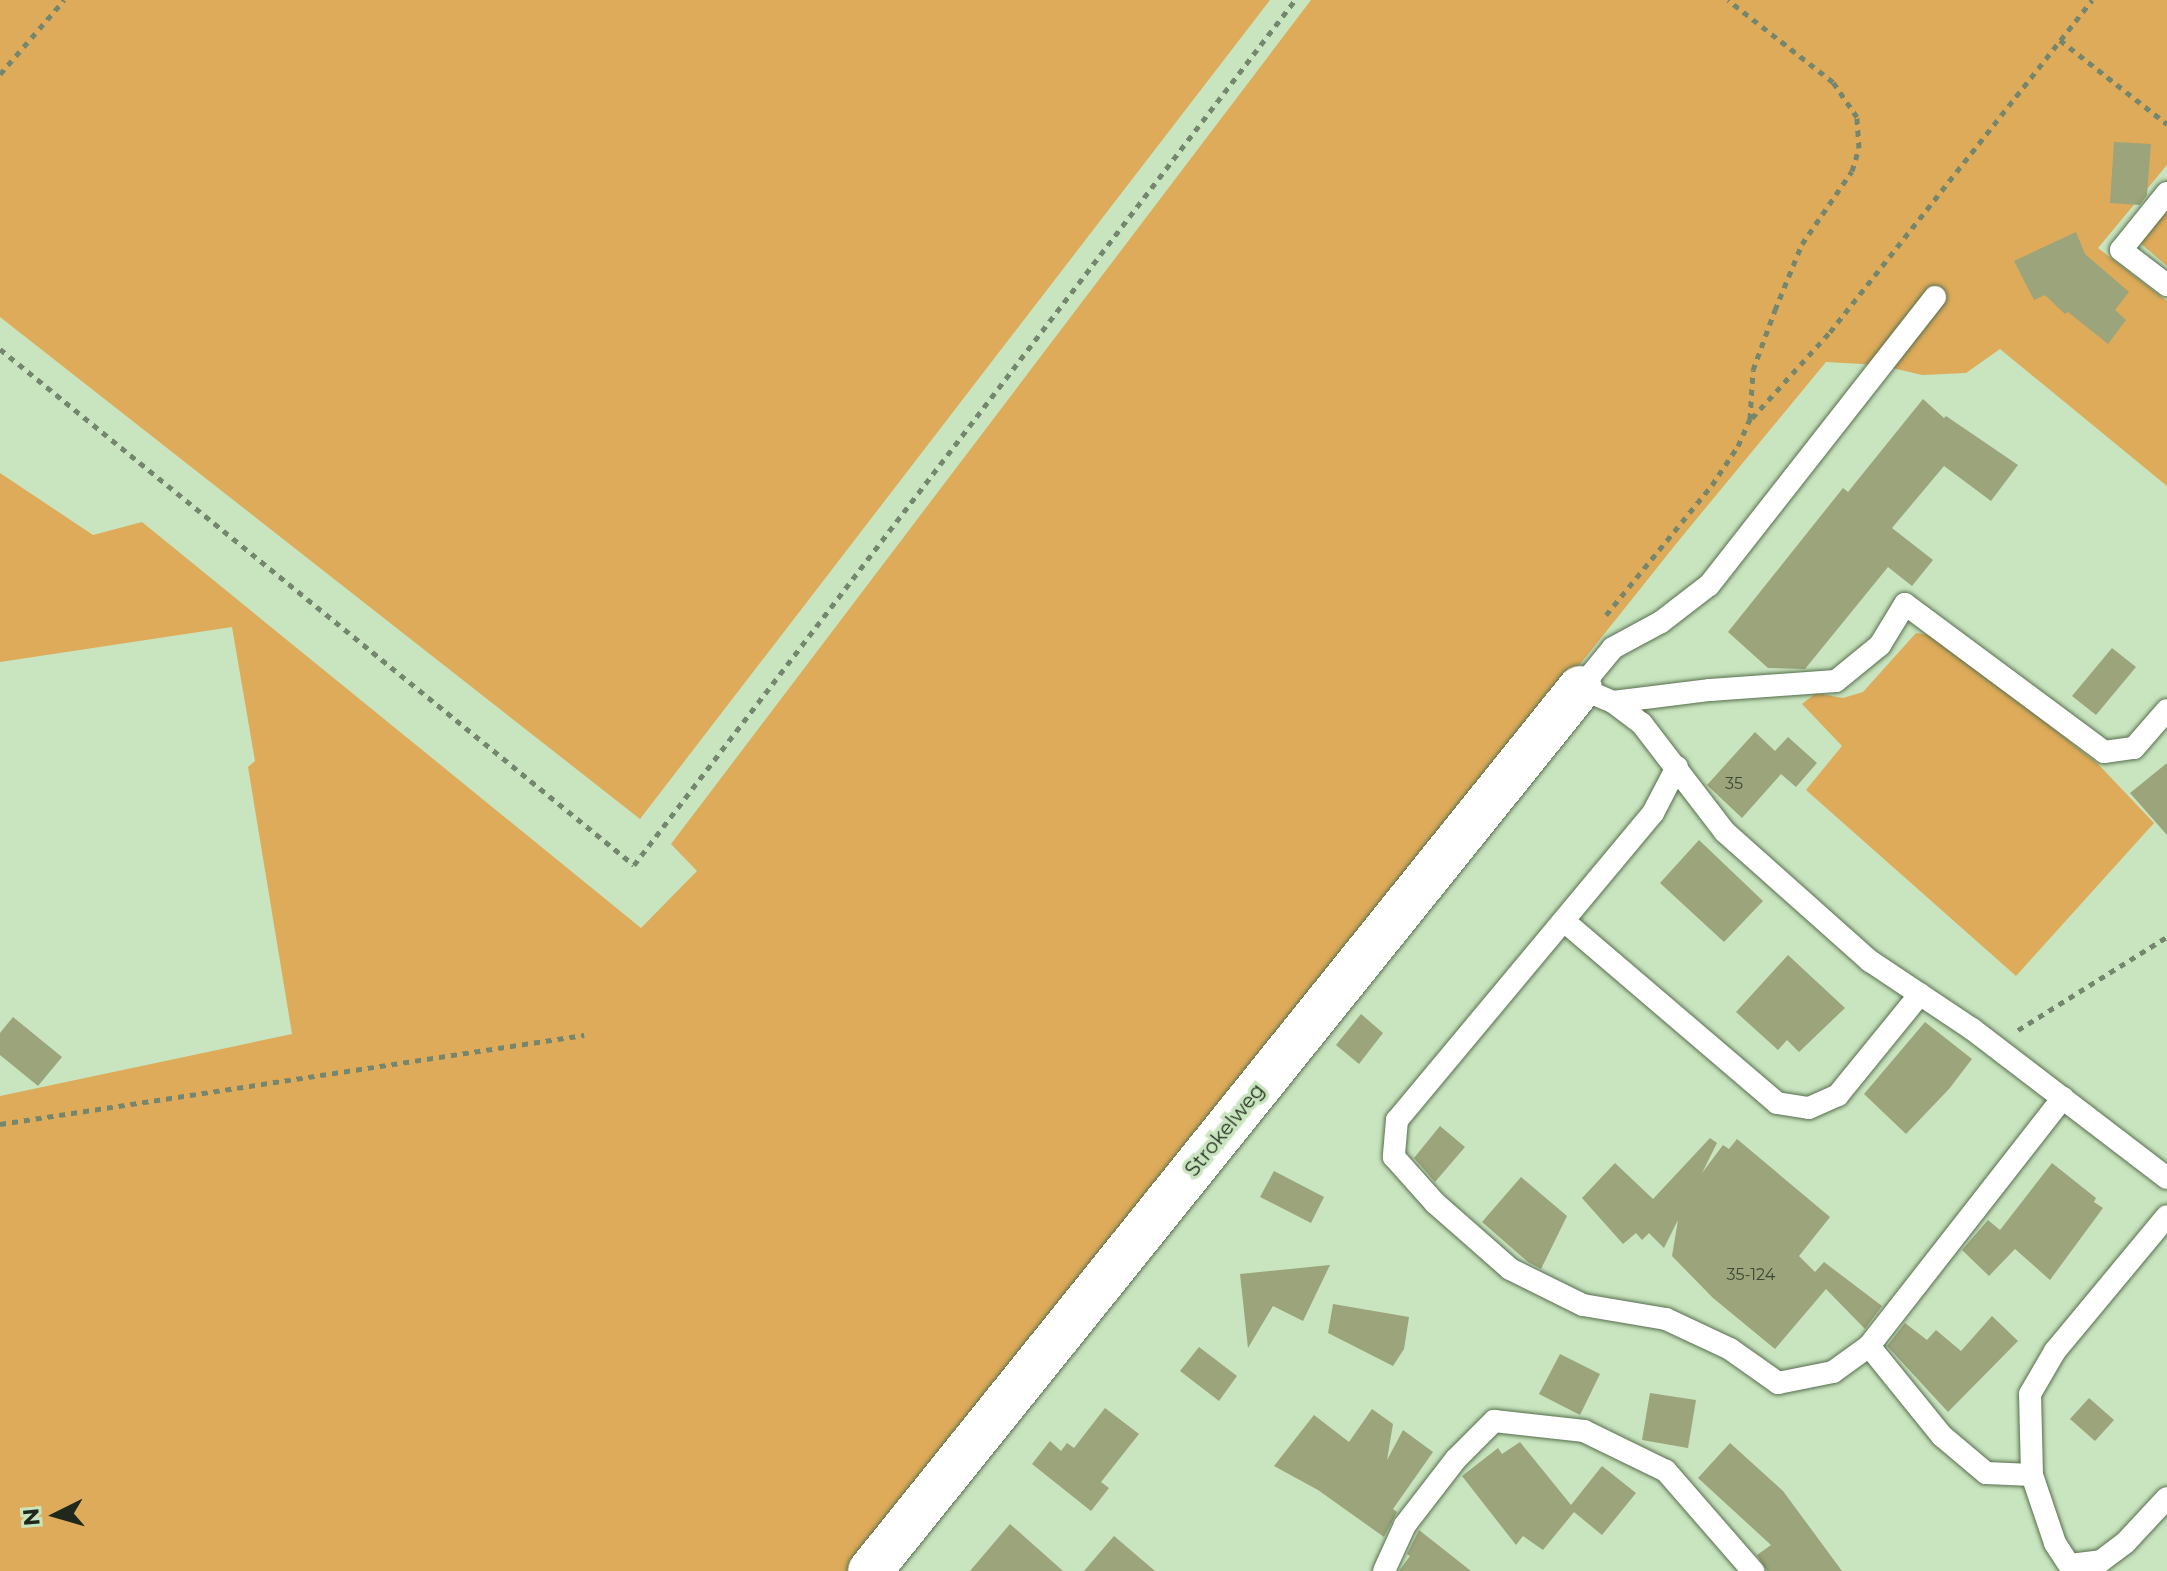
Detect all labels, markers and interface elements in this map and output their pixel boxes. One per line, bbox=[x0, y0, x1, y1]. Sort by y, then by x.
house number: 35 bbox=[1725, 774, 1743, 794]
street label: Strokelweg bbox=[1180, 1079, 1270, 1181]
house number: 35-124 bbox=[1727, 1265, 1775, 1285]
north arrow bbox=[16, 1475, 96, 1555]
text: N bbox=[17, 1507, 46, 1527]

